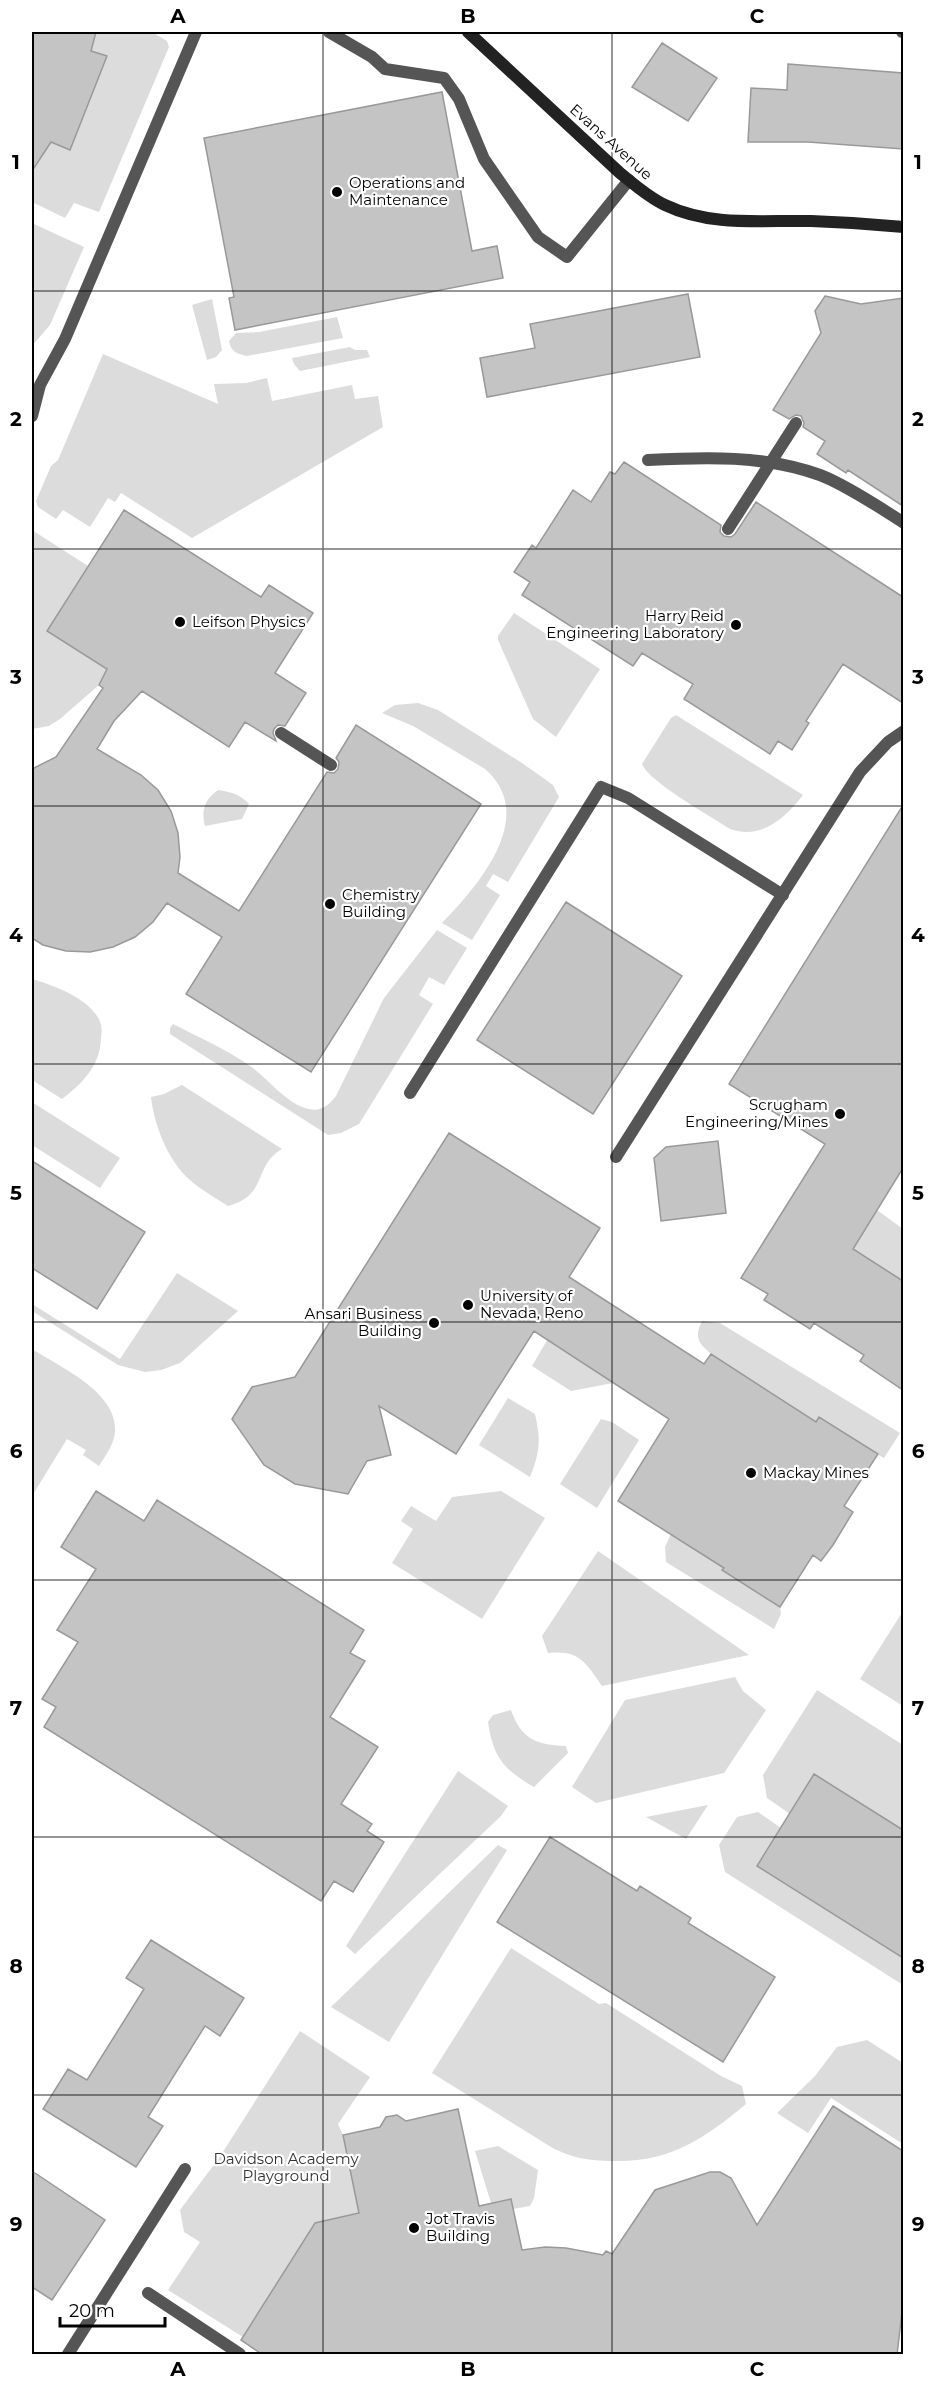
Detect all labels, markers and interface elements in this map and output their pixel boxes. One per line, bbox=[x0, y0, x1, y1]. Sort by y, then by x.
text: A bbox=[169, 4, 186, 28]
text: B bbox=[460, 4, 476, 28]
text: C bbox=[750, 4, 765, 28]
street label: Evans Avenue bbox=[566, 100, 657, 184]
text: 1 bbox=[12, 150, 20, 174]
text: 1 bbox=[914, 150, 922, 174]
place label: Operations and Maintenance bbox=[349, 173, 465, 209]
marker: Operations and Maintenance bbox=[330, 185, 344, 199]
text: 2 bbox=[10, 407, 22, 431]
text: 2 bbox=[912, 407, 924, 431]
place label: Harry Reid Engineering Laboratory bbox=[546, 606, 725, 642]
place label: Leifson Physics bbox=[192, 612, 305, 631]
marker: Leifson Physics bbox=[173, 615, 187, 629]
marker: Harry Reid Engineering Laboratory bbox=[729, 618, 743, 632]
text: 3 bbox=[9, 665, 22, 689]
text: 3 bbox=[911, 665, 924, 689]
place label: Chemistry Building bbox=[342, 885, 420, 921]
marker: Chemistry Building bbox=[323, 897, 337, 911]
text: 4 bbox=[9, 923, 23, 947]
text: 4 bbox=[911, 923, 925, 947]
place label: Scrugham Engineering/Mines bbox=[685, 1095, 828, 1131]
marker: Scrugham Engineering/Mines bbox=[833, 1107, 847, 1121]
text: 5 bbox=[10, 1181, 22, 1205]
text: 5 bbox=[912, 1181, 924, 1205]
place label: University of Nevada, Reno bbox=[480, 1286, 583, 1322]
marker: University of Nevada, Reno bbox=[461, 1298, 475, 1312]
place label: Ansari Business Building bbox=[304, 1304, 422, 1340]
marker: Ansari Business Building bbox=[427, 1316, 441, 1330]
text: 6 bbox=[10, 1439, 23, 1463]
text: 6 bbox=[912, 1439, 925, 1463]
place label: Mackay Mines bbox=[763, 1463, 869, 1482]
marker: Mackay Mines bbox=[744, 1466, 758, 1480]
text: 7 bbox=[10, 1696, 22, 1720]
text: 7 bbox=[912, 1696, 924, 1720]
text: 8 bbox=[9, 1954, 23, 1978]
text: 8 bbox=[911, 1954, 925, 1978]
park label: Davidson Academy Playground bbox=[213, 2149, 359, 2185]
place label: Jot Travis Building bbox=[425, 2209, 495, 2245]
text: 9 bbox=[10, 2212, 22, 2236]
text: 9 bbox=[912, 2212, 924, 2236]
marker: Jot Travis Building bbox=[407, 2221, 421, 2235]
scale bar bbox=[60, 2290, 165, 2328]
text: 20 m bbox=[69, 2300, 115, 2322]
text: A bbox=[169, 2357, 186, 2381]
text: B bbox=[460, 2357, 476, 2381]
text: C bbox=[750, 2357, 765, 2381]

